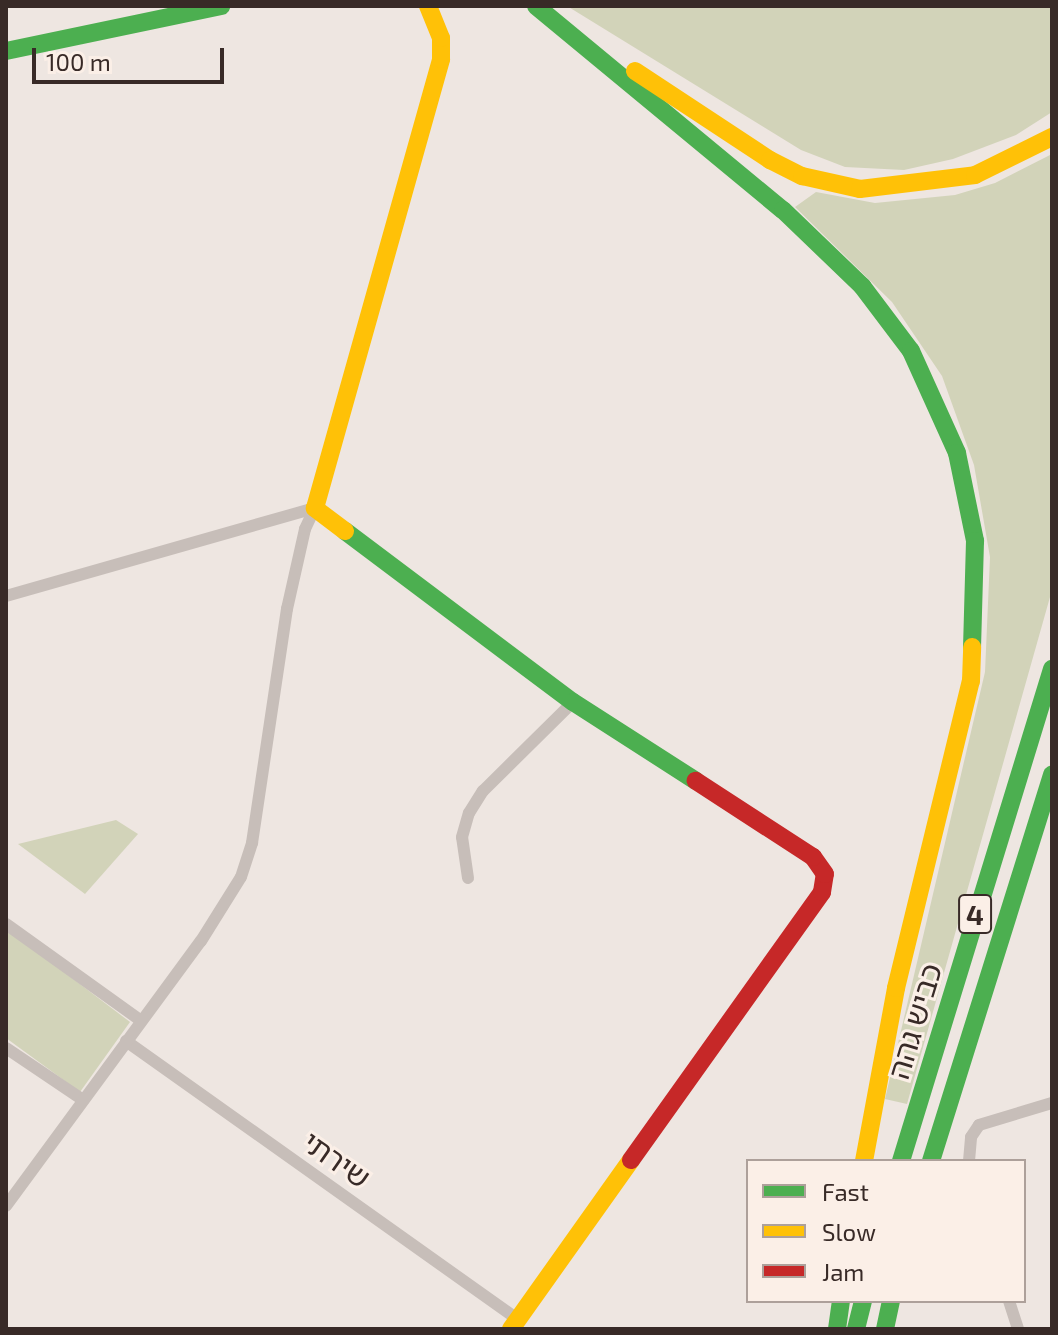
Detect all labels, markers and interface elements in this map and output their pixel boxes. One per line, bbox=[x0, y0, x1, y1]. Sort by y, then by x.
scale bar bbox=[36, 32, 228, 82]
text: 100 m bbox=[46, 47, 111, 76]
road number: 4 bbox=[957, 890, 993, 938]
street label: כביש גהה bbox=[879, 959, 949, 1083]
street label: שירתי bbox=[296, 1123, 378, 1195]
legend bbox=[746, 1159, 1026, 1303]
text: Fast bbox=[822, 1177, 869, 1206]
text: Slow bbox=[822, 1217, 876, 1246]
text: Jam bbox=[822, 1257, 864, 1286]

